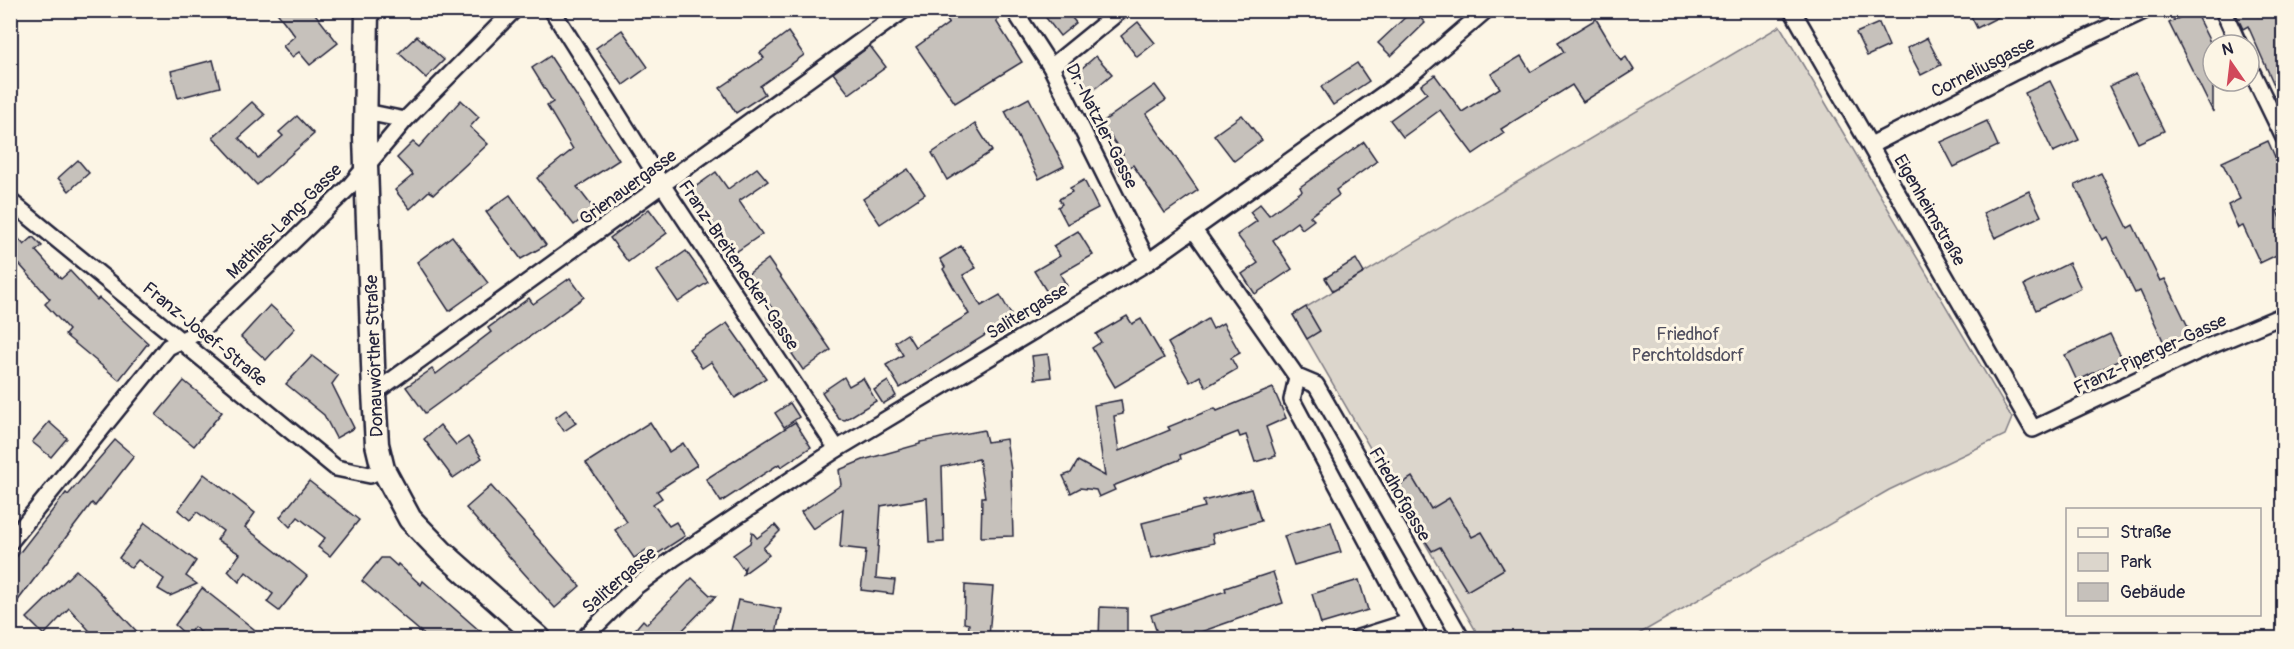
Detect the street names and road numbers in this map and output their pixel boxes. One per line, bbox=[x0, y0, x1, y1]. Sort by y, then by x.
street label: Corneliusgasse bbox=[1928, 31, 2039, 103]
street label: Dr.-Natzler-Gasse bbox=[1060, 60, 1143, 193]
street label: Grienauergasse bbox=[575, 144, 682, 231]
street label: Eigenheimstraße bbox=[1888, 150, 1971, 270]
street label: Mathias-Lang-Gasse bbox=[222, 159, 347, 284]
street label: Franz-Breitenecker-Gasse bbox=[673, 176, 804, 355]
street label: Donauwörther Straße bbox=[360, 274, 389, 438]
street label: Franz-Josef-Straße bbox=[138, 277, 272, 392]
street label: Salitergasse bbox=[982, 278, 1072, 345]
street label: Franz-Piperger-Gasse bbox=[2070, 309, 2230, 400]
street label: Friedhofgasse bbox=[1363, 443, 1436, 545]
street label: Salitergasse bbox=[577, 542, 661, 619]

